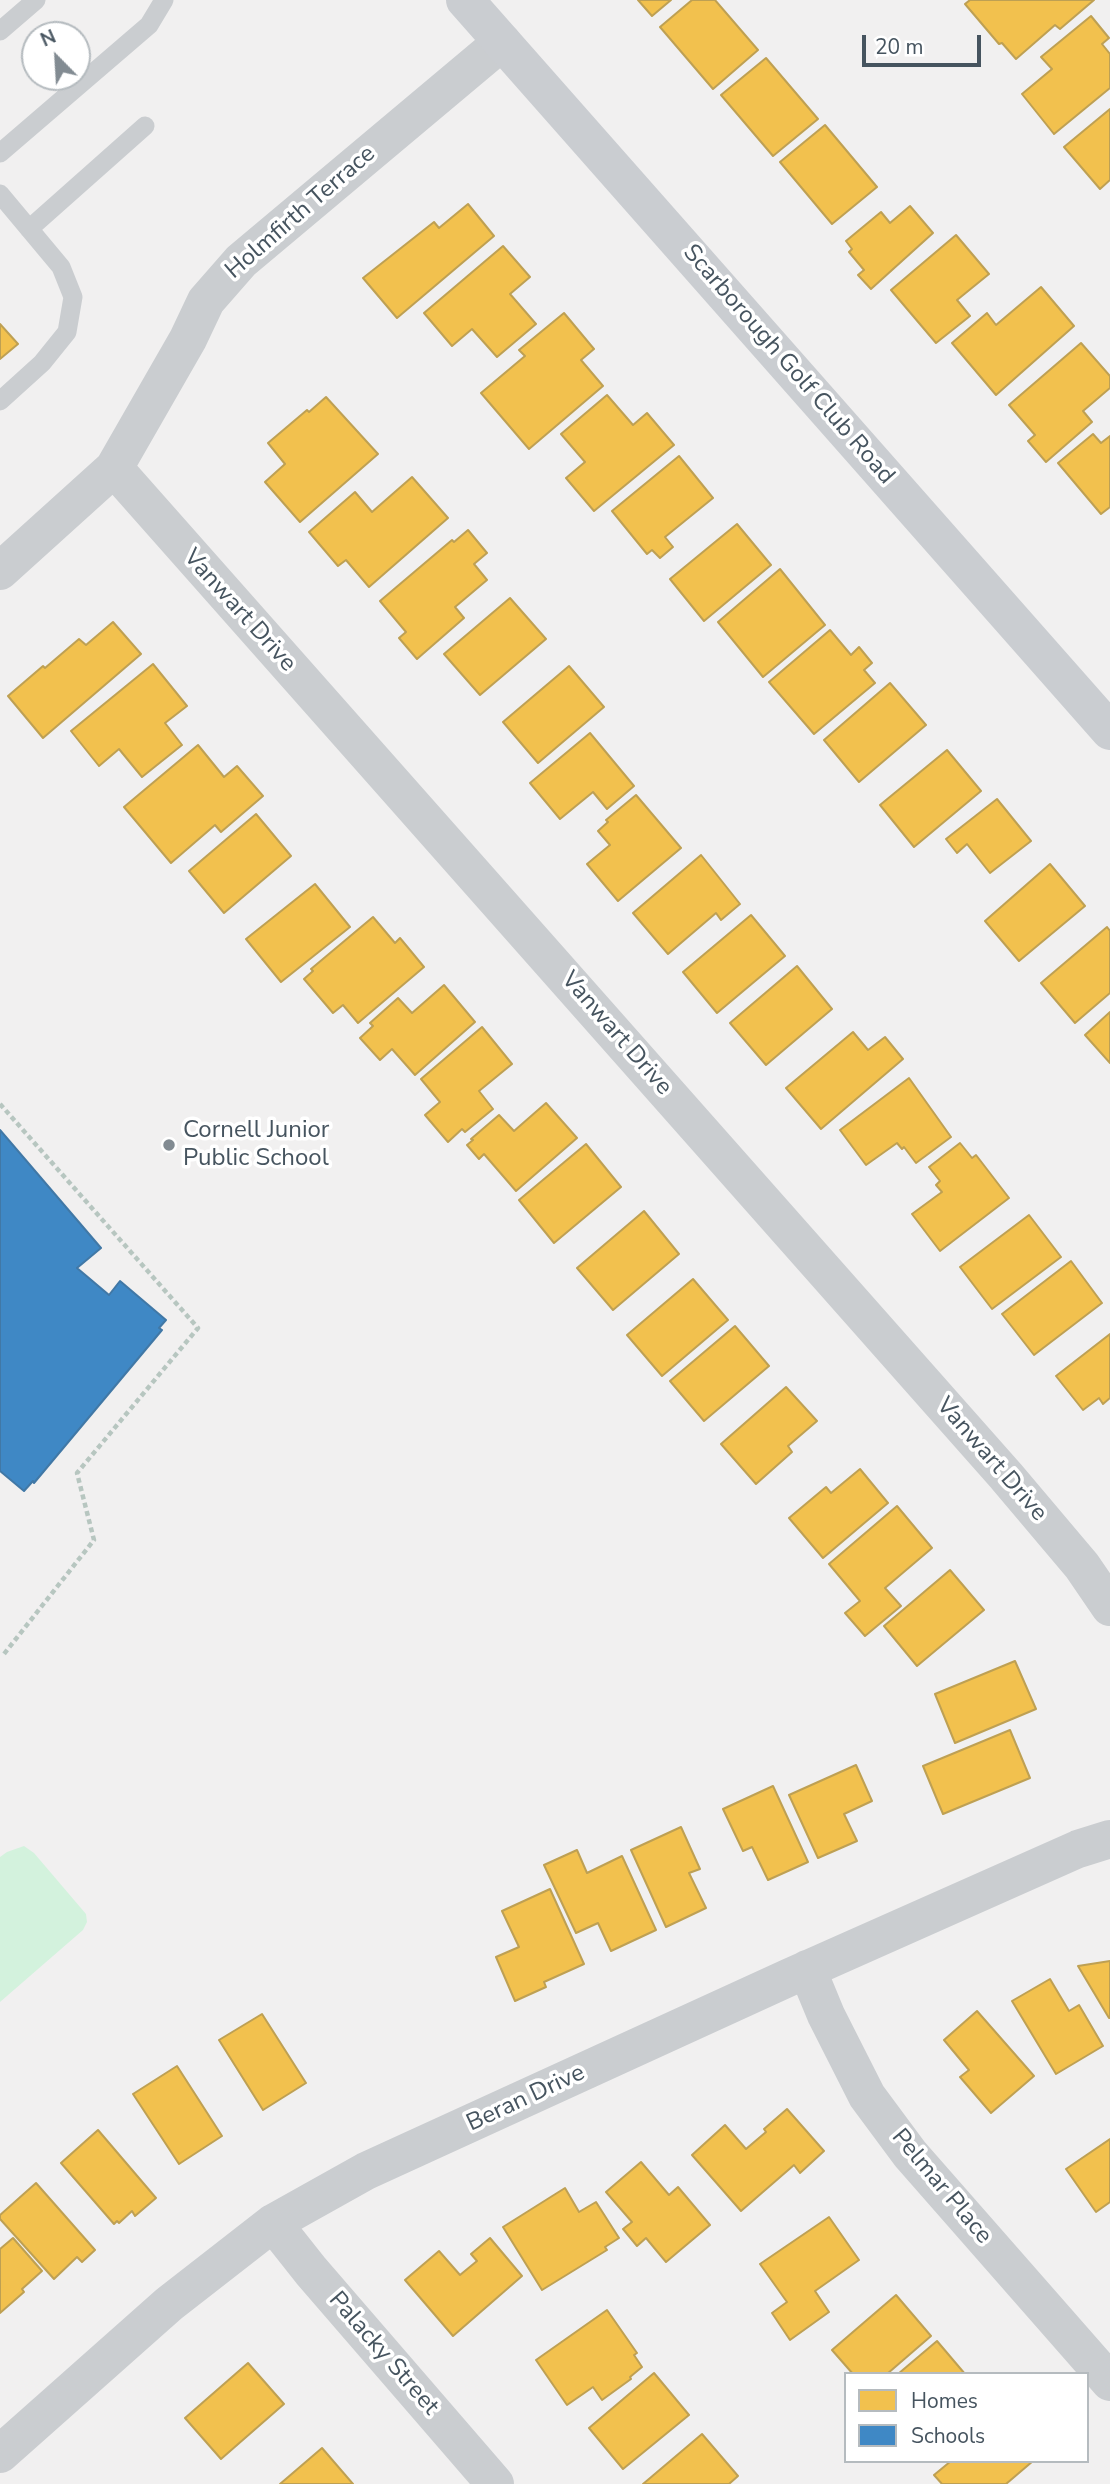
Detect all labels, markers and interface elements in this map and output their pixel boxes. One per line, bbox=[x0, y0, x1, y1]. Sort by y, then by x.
north arrow bbox=[21, 21, 91, 91]
scale bar bbox=[865, 21, 984, 65]
text: N bbox=[36, 24, 60, 53]
text: 20 m bbox=[875, 33, 924, 61]
street label: Holmfirth Terrace bbox=[220, 140, 382, 286]
street label: Scarborough Golf Club Road bbox=[676, 239, 900, 491]
street label: Vanwart Drive bbox=[177, 544, 301, 678]
street label: Vanwart Drive bbox=[554, 966, 678, 1102]
place label: Cornell Junior Public School bbox=[183, 1117, 329, 1173]
marker: Cornell Junior Public School bbox=[161, 1137, 177, 1153]
street label: Vanwart Drive bbox=[929, 1392, 1053, 1528]
street label: Beran Drive bbox=[462, 2059, 590, 2139]
street label: Pelmar Place bbox=[885, 2124, 997, 2250]
street label: Palacky Street bbox=[322, 2286, 444, 2422]
legend bbox=[844, 2372, 1089, 2463]
text: Homes bbox=[911, 2387, 978, 2415]
text: Schools bbox=[911, 2422, 985, 2450]

